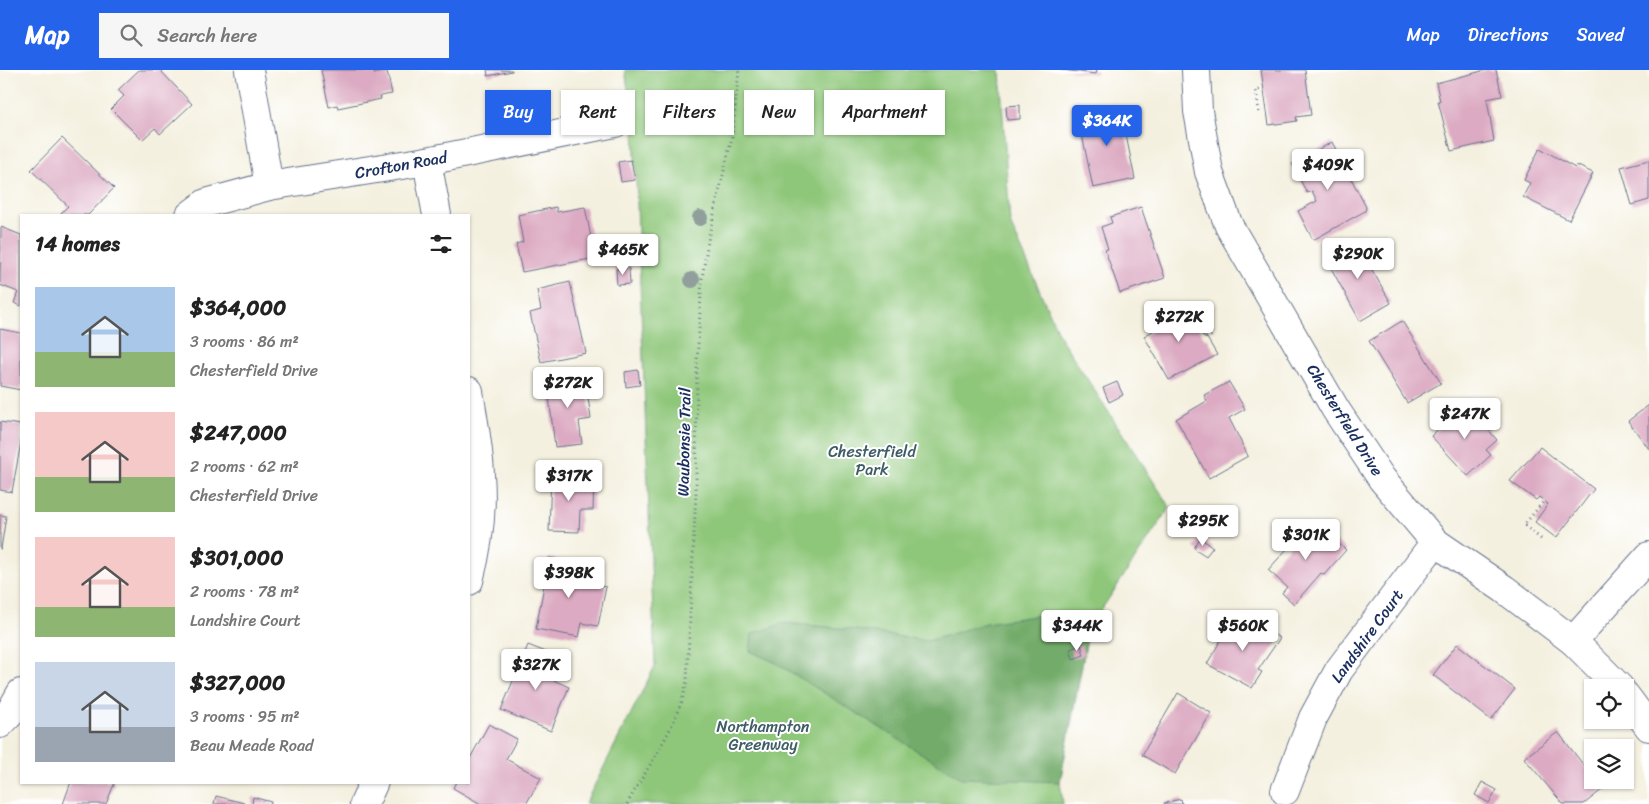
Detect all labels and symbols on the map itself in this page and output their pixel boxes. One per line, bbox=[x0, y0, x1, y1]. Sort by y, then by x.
pin: $364K bbox=[1072, 104, 1142, 147]
street label: Crofton Road bbox=[353, 142, 451, 187]
pin: $409K bbox=[1293, 148, 1363, 191]
pin: $465K bbox=[588, 234, 658, 276]
pin: $290K bbox=[1323, 238, 1393, 280]
pin: $272K bbox=[1144, 300, 1214, 343]
street label: Chesterfield Drive bbox=[1299, 358, 1391, 482]
pin: $272K bbox=[533, 366, 603, 409]
street label: Waubonsie Trail bbox=[669, 387, 699, 497]
pin: $247K bbox=[1430, 398, 1500, 440]
park label: Chesterfield Park bbox=[828, 437, 917, 484]
pin: $317K bbox=[534, 460, 604, 502]
pin: $295K bbox=[1168, 504, 1238, 547]
pin: $301K bbox=[1271, 518, 1341, 561]
pin: $398K bbox=[534, 556, 604, 599]
street label: Landshire Court bbox=[1323, 583, 1411, 689]
pin: $344K bbox=[1042, 610, 1112, 652]
pin: $560K bbox=[1208, 610, 1278, 652]
pin: $327K bbox=[501, 648, 571, 691]
park label: Northampton Greenway bbox=[717, 712, 810, 759]

